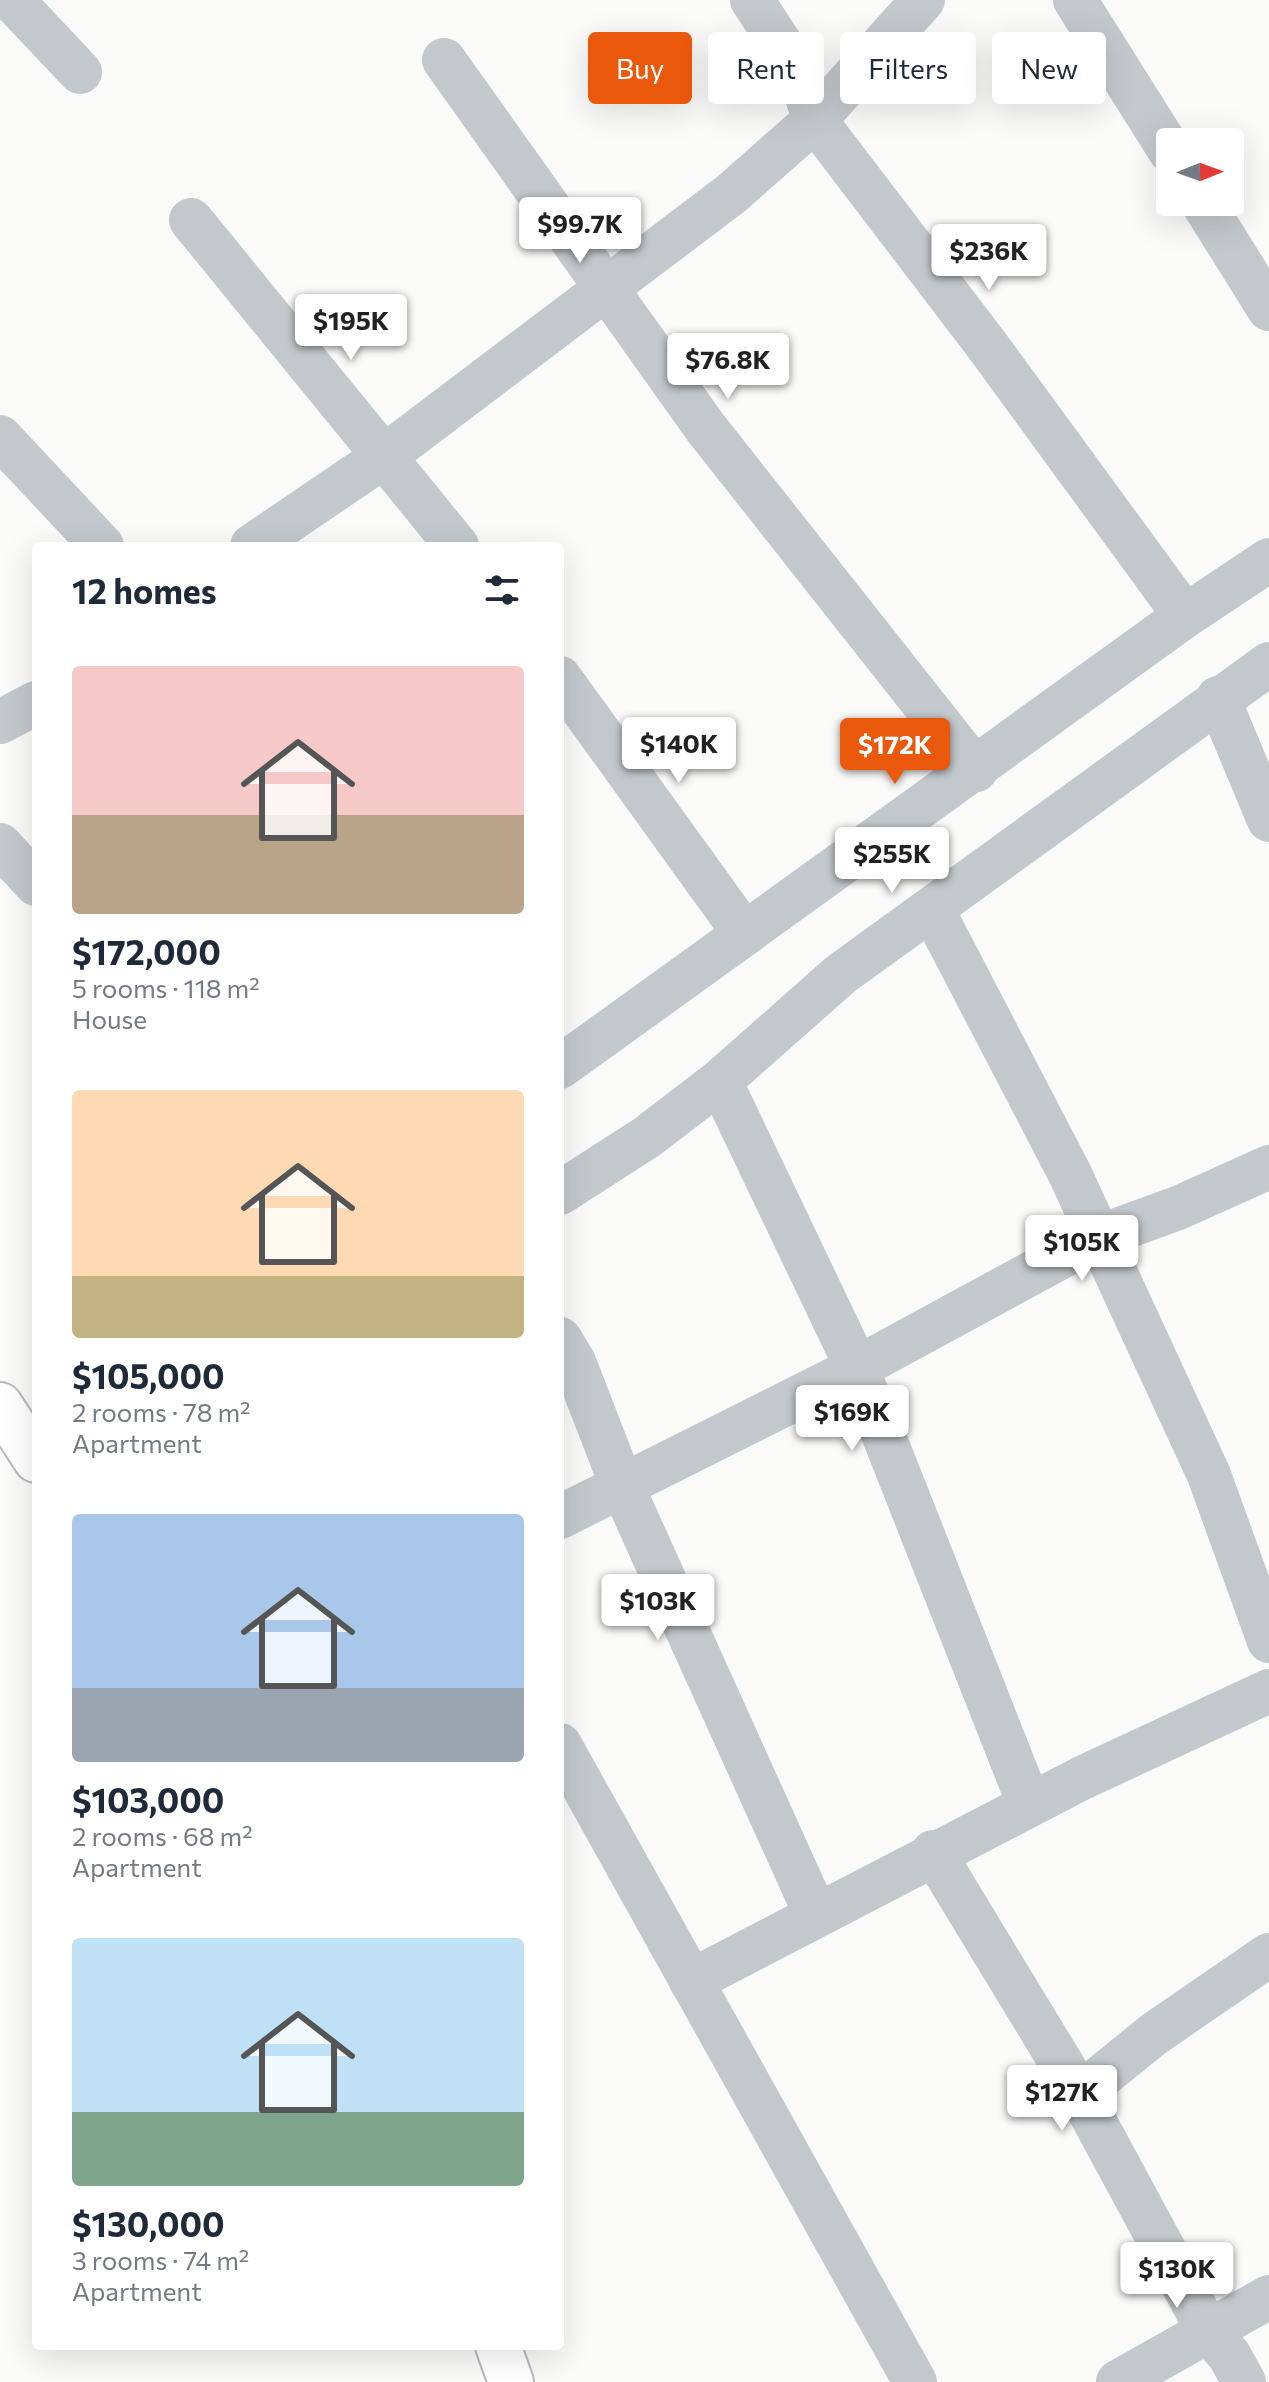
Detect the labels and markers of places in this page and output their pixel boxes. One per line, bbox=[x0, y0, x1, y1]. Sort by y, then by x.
pin: $99.7K bbox=[515, 197, 645, 265]
pin: $236K bbox=[933, 224, 1045, 292]
pin: $195K bbox=[295, 294, 407, 362]
pin: $76.8K bbox=[663, 333, 793, 401]
pin: $140K bbox=[623, 717, 735, 785]
pin: $172K bbox=[839, 718, 951, 786]
pin: $255K bbox=[836, 827, 948, 895]
pin: $105K bbox=[1026, 1215, 1138, 1283]
pin: $169K bbox=[796, 1385, 908, 1453]
pin: $103K bbox=[602, 1574, 714, 1642]
pin: $127K bbox=[1006, 2065, 1118, 2133]
pin: $130K bbox=[1121, 2242, 1233, 2310]

